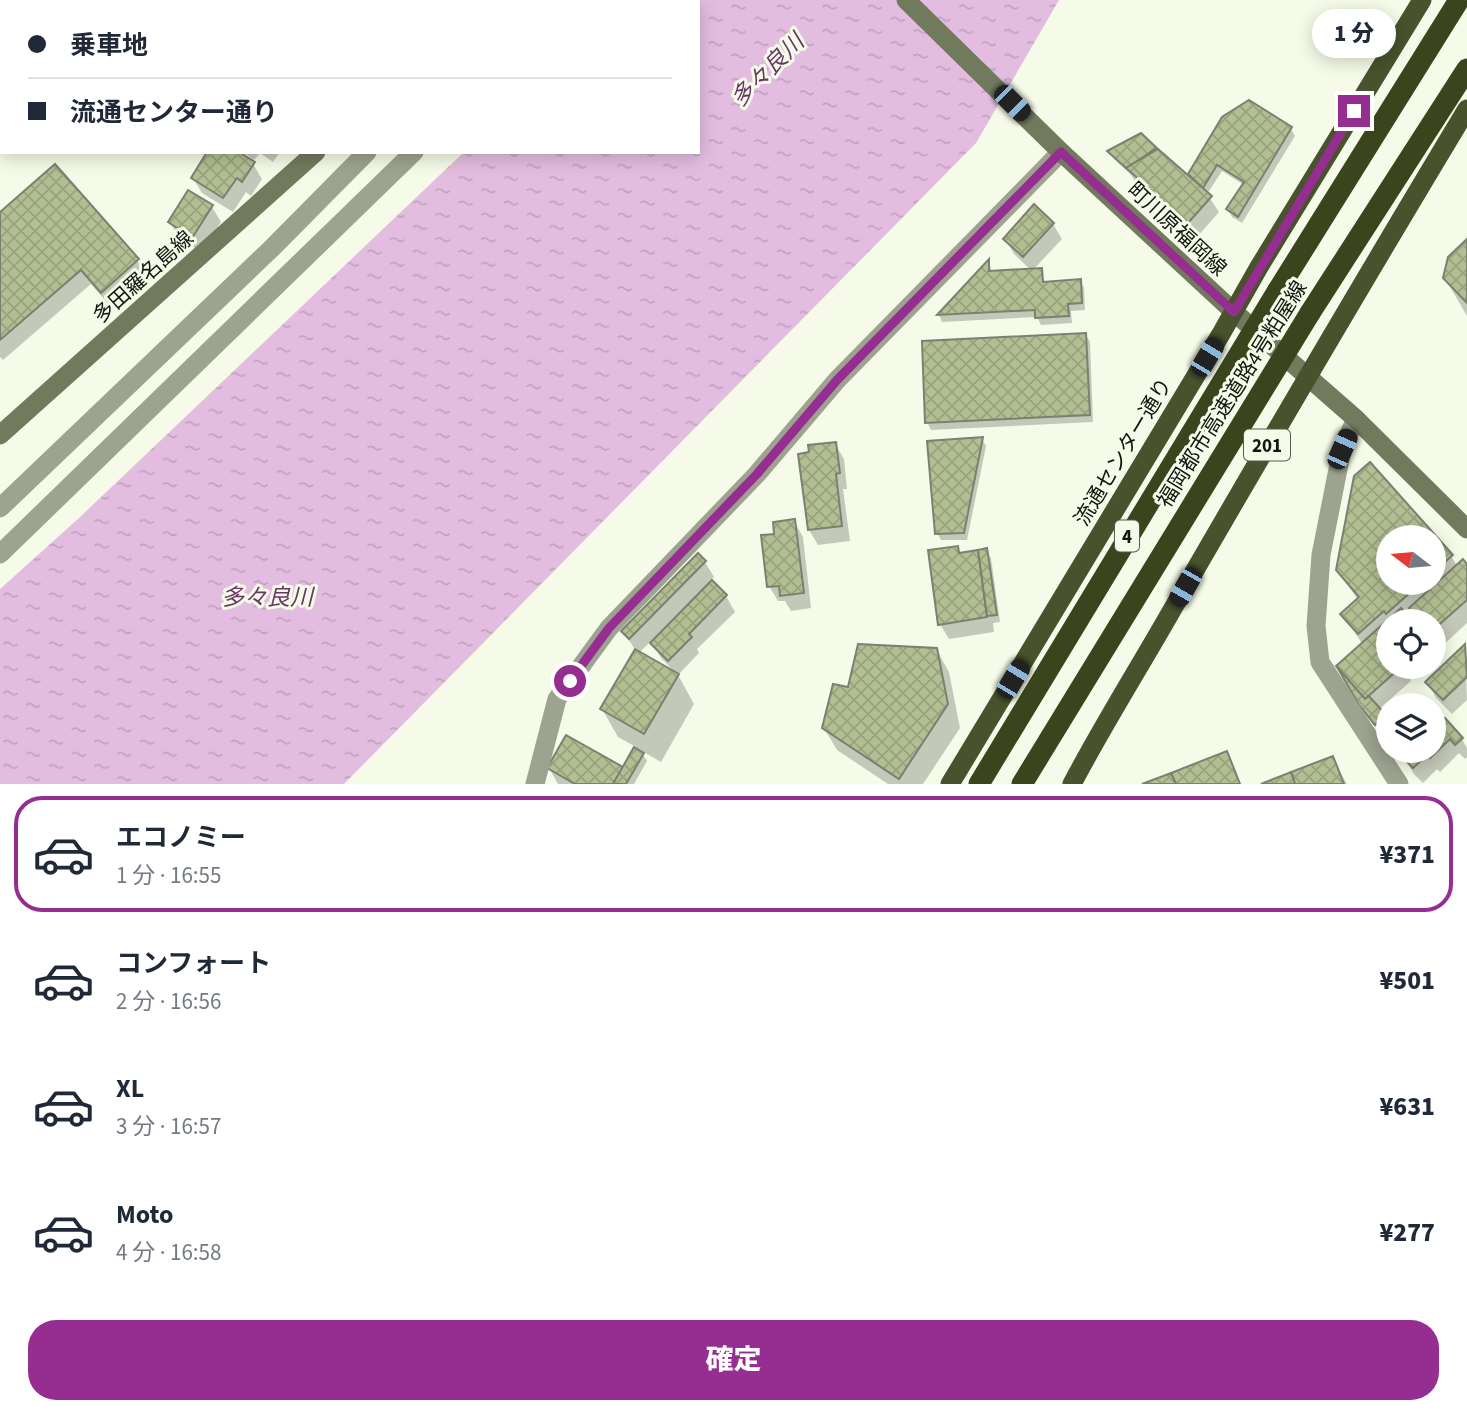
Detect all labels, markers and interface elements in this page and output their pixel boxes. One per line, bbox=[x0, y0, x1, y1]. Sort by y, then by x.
callout: 1 分 bbox=[1312, 10, 1396, 58]
text: 1 分 bbox=[1334, 17, 1374, 50]
water label: 多々良川 bbox=[723, 24, 814, 115]
text: 乗車地 bbox=[70, 27, 148, 64]
car bbox=[990, 81, 1035, 125]
text: 流通センター通り bbox=[70, 94, 278, 131]
route end bbox=[1338, 95, 1370, 127]
street label: 町川原福岡線 bbox=[1121, 175, 1233, 283]
street label: 多田羅名島線 bbox=[86, 224, 200, 330]
street label: 福岡都市高速道路4号粕屋線 bbox=[1150, 275, 1314, 513]
car bbox=[1188, 334, 1227, 380]
street label: 流通センター通り bbox=[1067, 372, 1179, 532]
car bbox=[1324, 426, 1361, 472]
road number: 201 bbox=[1244, 430, 1290, 460]
road number: 4 bbox=[1115, 520, 1139, 552]
north arrow bbox=[1376, 525, 1446, 595]
map controls bbox=[1376, 525, 1446, 763]
car bbox=[1166, 564, 1205, 610]
water label: 多々良川 bbox=[221, 581, 316, 614]
button: locate bbox=[1376, 609, 1446, 679]
car bbox=[994, 656, 1033, 702]
route start bbox=[554, 665, 586, 697]
button: layers bbox=[1376, 693, 1446, 763]
text: エコノミー bbox=[116, 819, 246, 856]
icon: car bbox=[32, 823, 95, 886]
text: ¥371 bbox=[1379, 836, 1435, 873]
text: 1 分 · 16:55 bbox=[116, 859, 221, 892]
text: コンフォート bbox=[116, 945, 271, 982]
icon: car bbox=[32, 949, 95, 1012]
text: ¥501 bbox=[1379, 962, 1435, 999]
text: 2 分 · 16:56 bbox=[116, 985, 221, 1018]
text: XL bbox=[116, 1070, 144, 1107]
icon: car bbox=[32, 1075, 95, 1138]
text: ¥631 bbox=[1379, 1088, 1435, 1125]
text: 3 分 · 16:57 bbox=[116, 1110, 221, 1143]
text: Moto bbox=[116, 1196, 173, 1233]
icon: car bbox=[32, 1201, 95, 1264]
text: ¥277 bbox=[1379, 1214, 1435, 1251]
text: 4 分 · 16:58 bbox=[116, 1236, 221, 1269]
button: 確定 bbox=[28, 1320, 1439, 1400]

